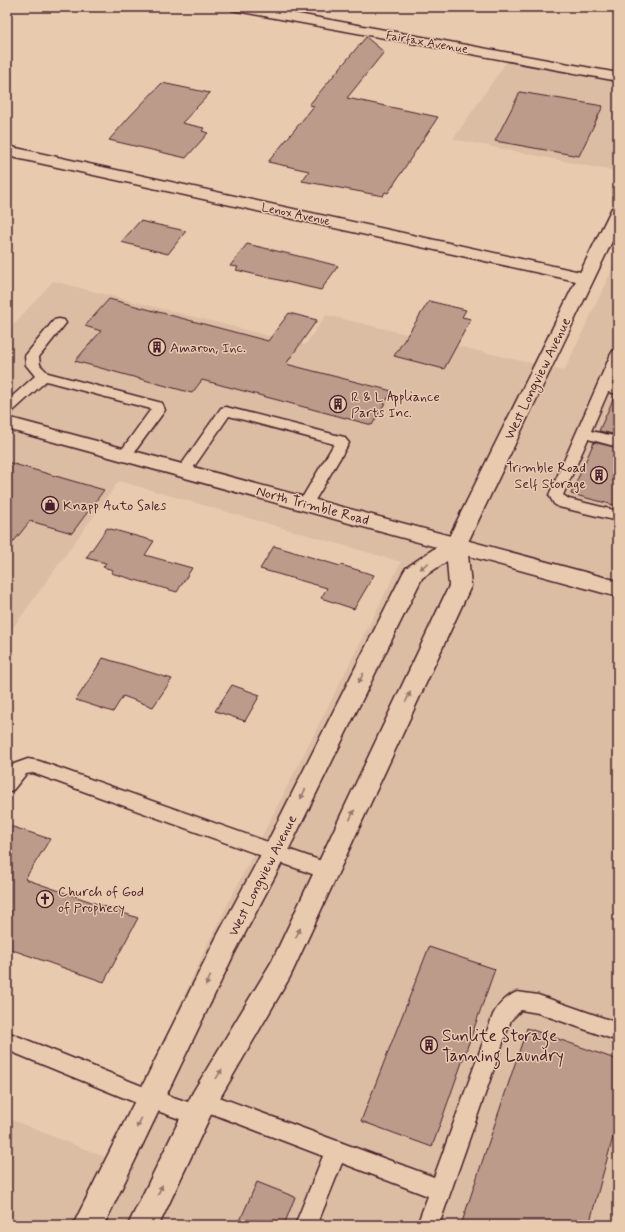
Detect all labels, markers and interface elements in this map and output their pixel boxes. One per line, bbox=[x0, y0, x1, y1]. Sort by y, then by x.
street label: Fairfax Avenue bbox=[385, 28, 469, 58]
street label: Lenox Avenue bbox=[260, 200, 332, 230]
street label: West Longview Avenue bbox=[500, 314, 576, 443]
building icon: Amaron, Inc. bbox=[147, 337, 167, 357]
place label: Amaron, Inc. bbox=[170, 339, 246, 357]
place label: R & L Appliance Parts Inc. bbox=[351, 388, 440, 422]
building icon: R & L Appliance Parts Inc. bbox=[328, 394, 348, 414]
place label: Trimble Road Self Storage bbox=[506, 459, 586, 493]
building icon: Trimble Road Self Storage bbox=[589, 465, 609, 485]
street label: North Trimble Road bbox=[254, 482, 371, 530]
shop icon: Knapp Auto Sales bbox=[40, 495, 60, 515]
place label: Knapp Auto Sales bbox=[63, 497, 167, 515]
one-way arrow bbox=[418, 562, 429, 570]
one-way arrow bbox=[358, 672, 364, 684]
one-way arrow bbox=[405, 692, 411, 703]
one-way arrow bbox=[300, 789, 306, 800]
one-way arrow bbox=[349, 810, 355, 821]
street label: West Longview Avenue bbox=[224, 812, 302, 940]
place label: Church of God of Prophecy bbox=[58, 883, 144, 917]
church icon: Church of God of Prophecy bbox=[35, 889, 55, 909]
one-way arrow bbox=[295, 927, 301, 939]
one-way arrow bbox=[205, 975, 211, 987]
place label: Sunlite Storage Tanning Laundry bbox=[442, 1025, 564, 1070]
building icon: Sunlite Storage Tanning Laundry bbox=[419, 1035, 439, 1055]
one-way arrow bbox=[215, 1068, 222, 1080]
one-way arrow bbox=[136, 1117, 142, 1129]
one-way arrow bbox=[157, 1184, 163, 1195]

